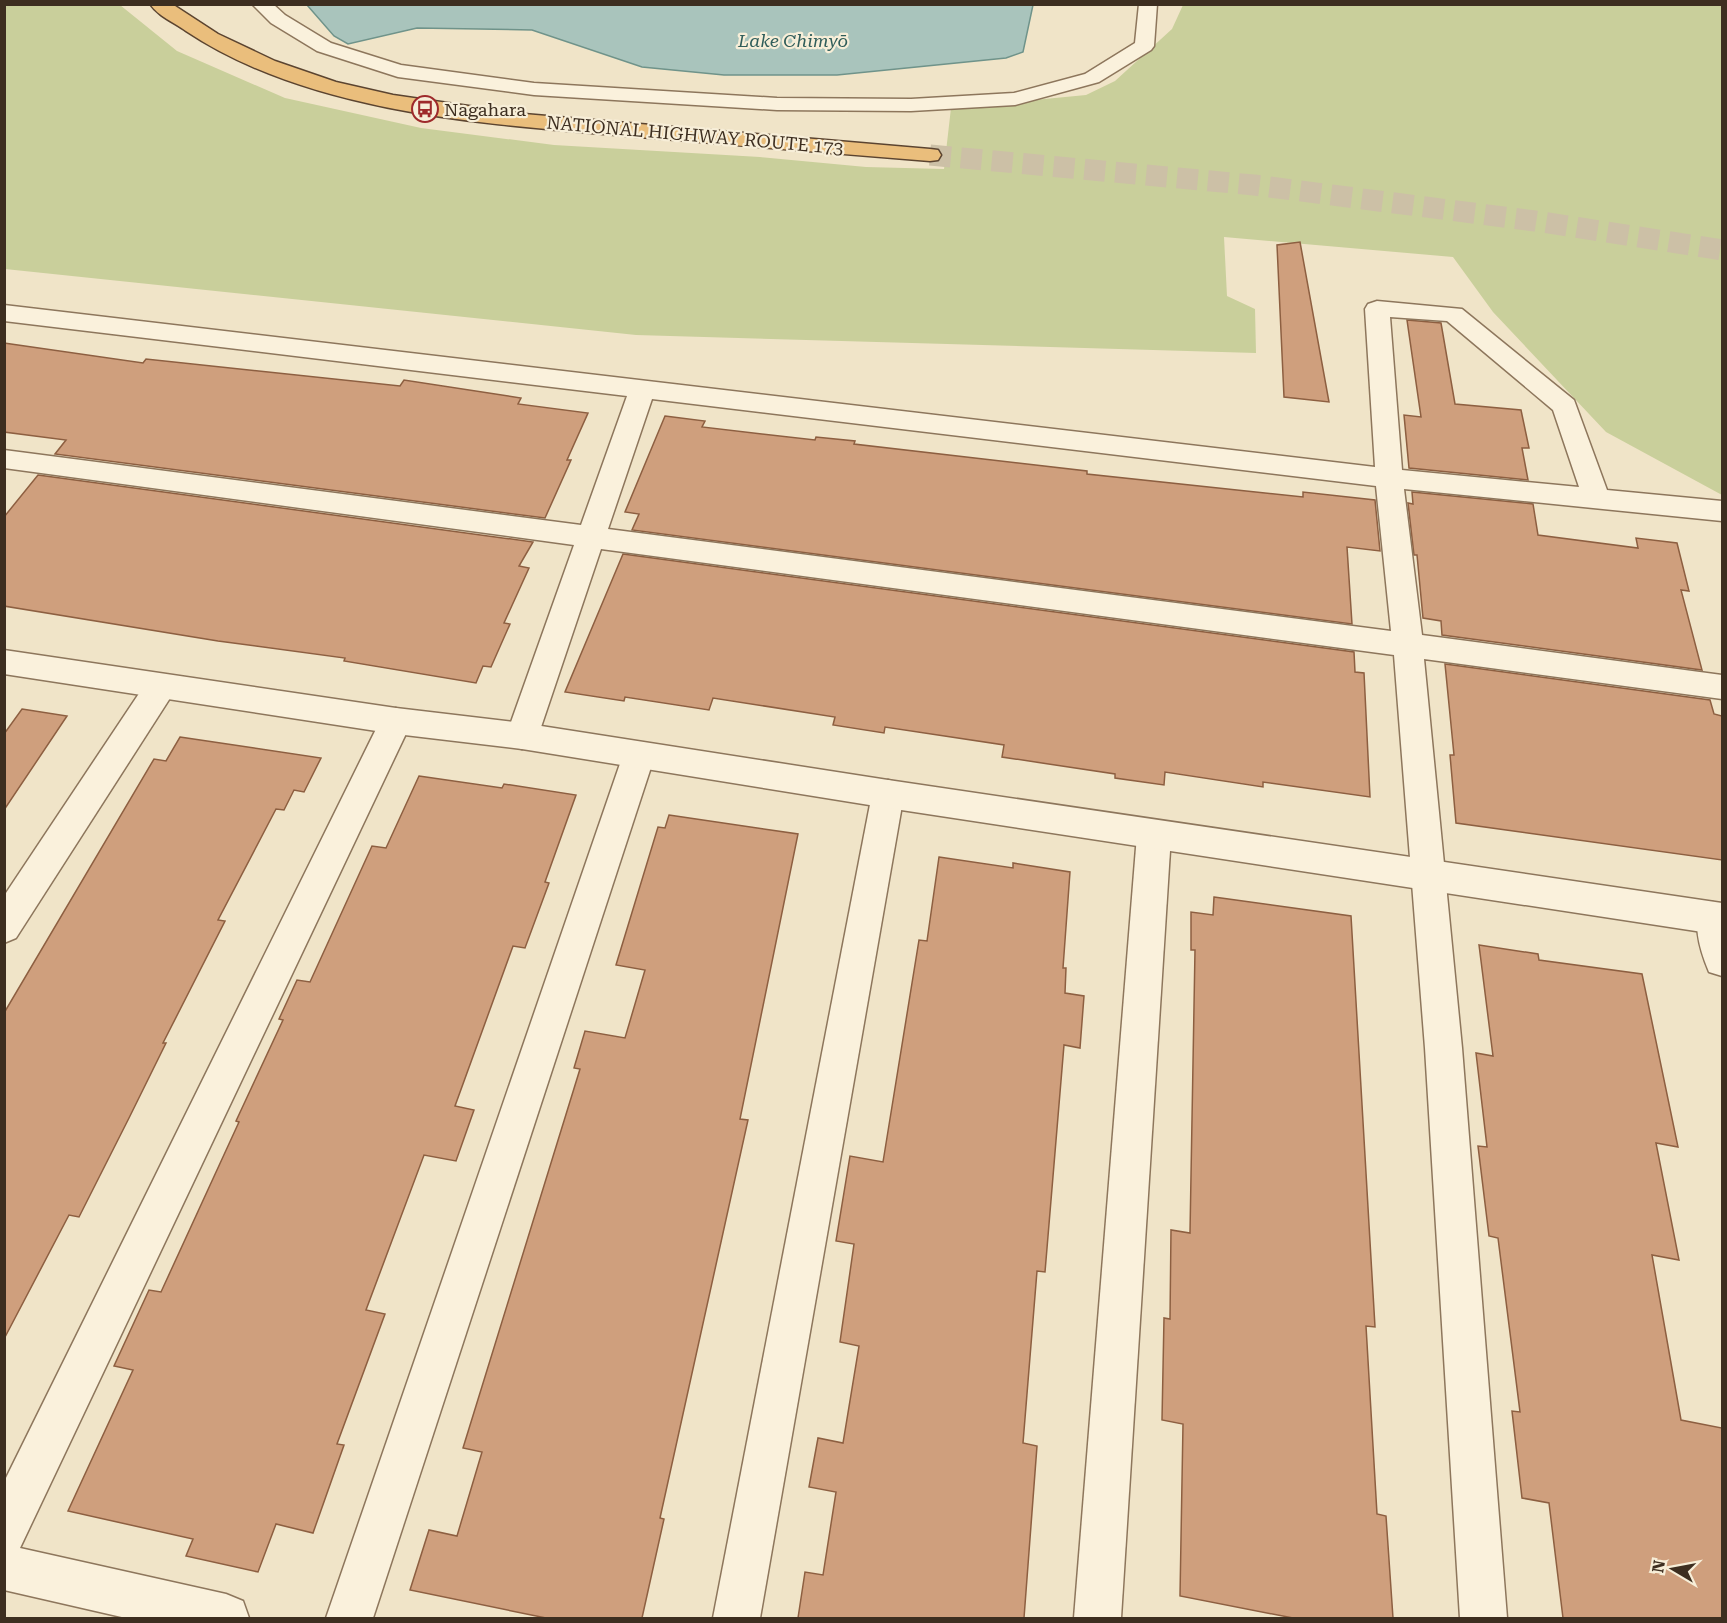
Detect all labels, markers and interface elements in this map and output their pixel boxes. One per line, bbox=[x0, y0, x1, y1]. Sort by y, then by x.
water label: Lake Chimyō bbox=[737, 30, 848, 51]
bus stop icon: Nagahara bbox=[410, 94, 440, 124]
place label: Nagahara bbox=[444, 99, 526, 120]
street label: NATIONAL HIGHWAY ROUTE 173 bbox=[546, 112, 844, 158]
north arrow bbox=[1643, 1539, 1703, 1599]
text: N bbox=[1648, 1559, 1669, 1574]

